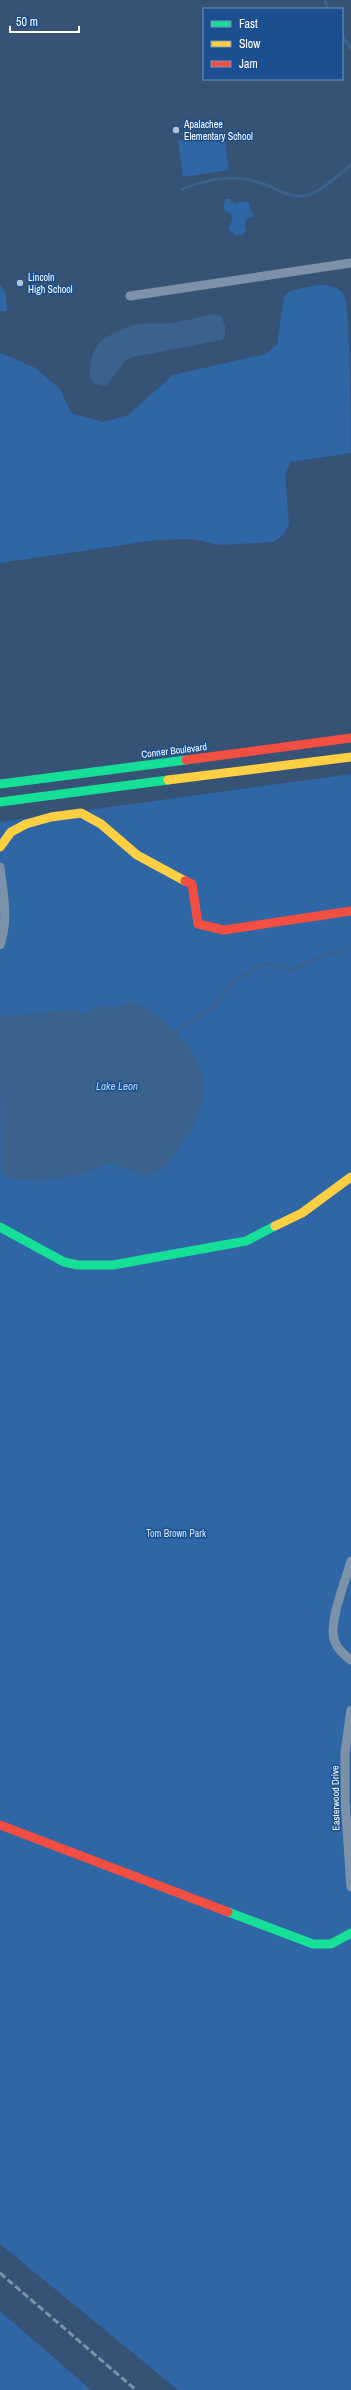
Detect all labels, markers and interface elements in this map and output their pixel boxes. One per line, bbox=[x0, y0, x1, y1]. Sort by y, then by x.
scale bar bbox=[10, 8, 79, 34]
legend bbox=[203, 8, 343, 80]
text: 50 m bbox=[16, 14, 38, 30]
text: Fast bbox=[239, 16, 258, 32]
text: Slow bbox=[239, 36, 261, 52]
text: Jam bbox=[239, 56, 258, 72]
place label: Apalachee Elementary School bbox=[183, 118, 253, 143]
marker: Apalachee Elementary School bbox=[171, 125, 181, 135]
place label: Lincoln High School bbox=[28, 271, 73, 296]
marker: Lincoln High School bbox=[15, 278, 25, 288]
street label: Conner Boulevard bbox=[140, 740, 208, 761]
water label: Lake Leon bbox=[96, 1079, 138, 1093]
park label: Tom Brown Park bbox=[146, 1527, 207, 1540]
street label: Easterwood Drive bbox=[328, 1765, 343, 1831]

